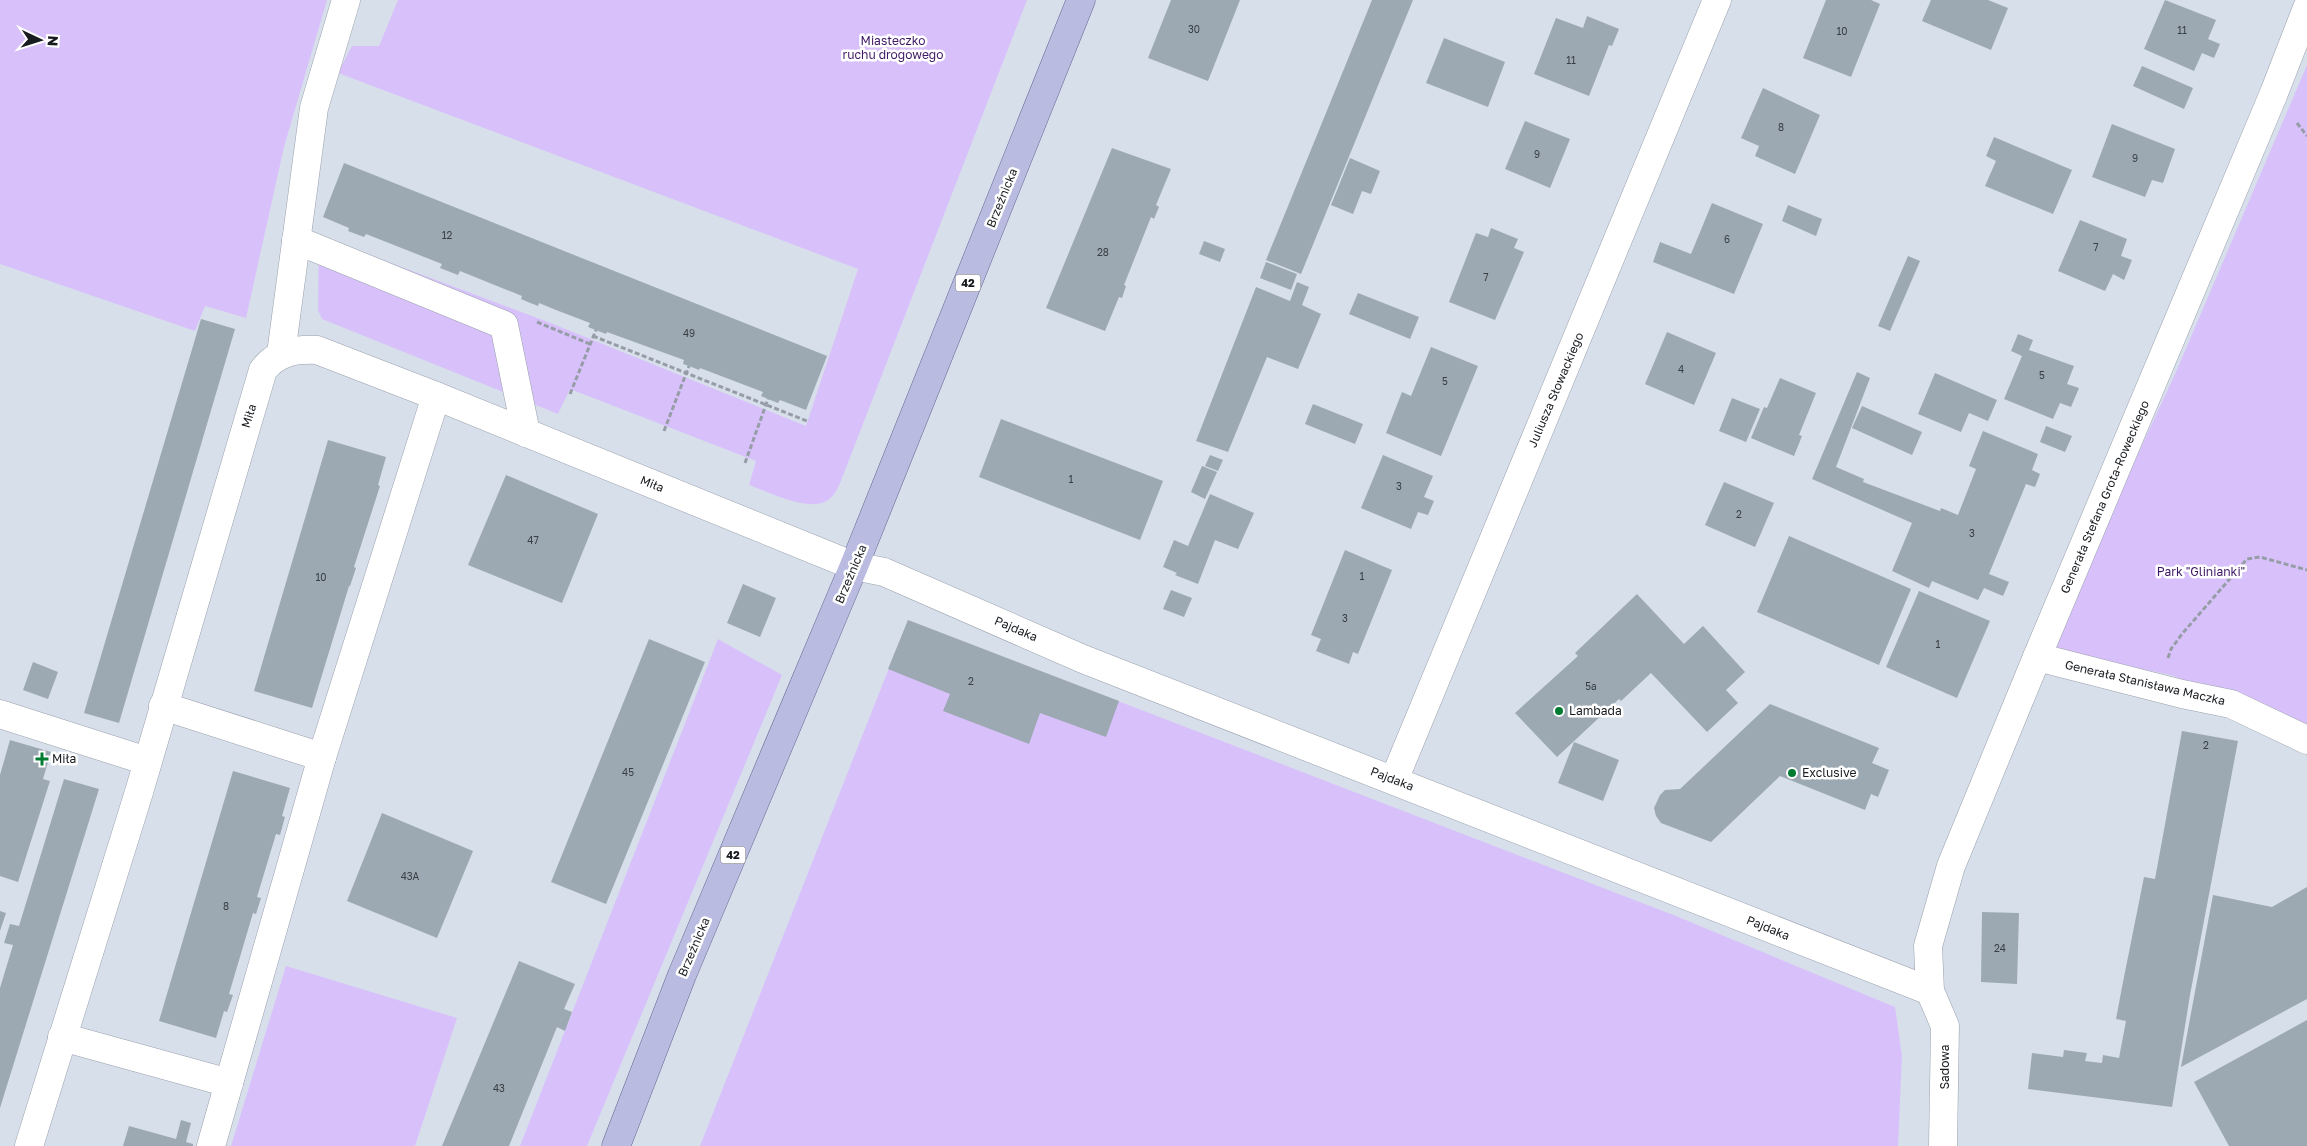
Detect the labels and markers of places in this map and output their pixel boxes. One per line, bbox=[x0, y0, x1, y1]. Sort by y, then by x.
place label: Lambada bbox=[1569, 703, 1622, 718]
marker: Lambada bbox=[1553, 705, 1565, 717]
place label: Miła bbox=[52, 751, 76, 766]
marker: Miła bbox=[36, 753, 48, 765]
place label: Exclusive bbox=[1802, 765, 1856, 780]
marker: Exclusive bbox=[1786, 767, 1798, 779]

